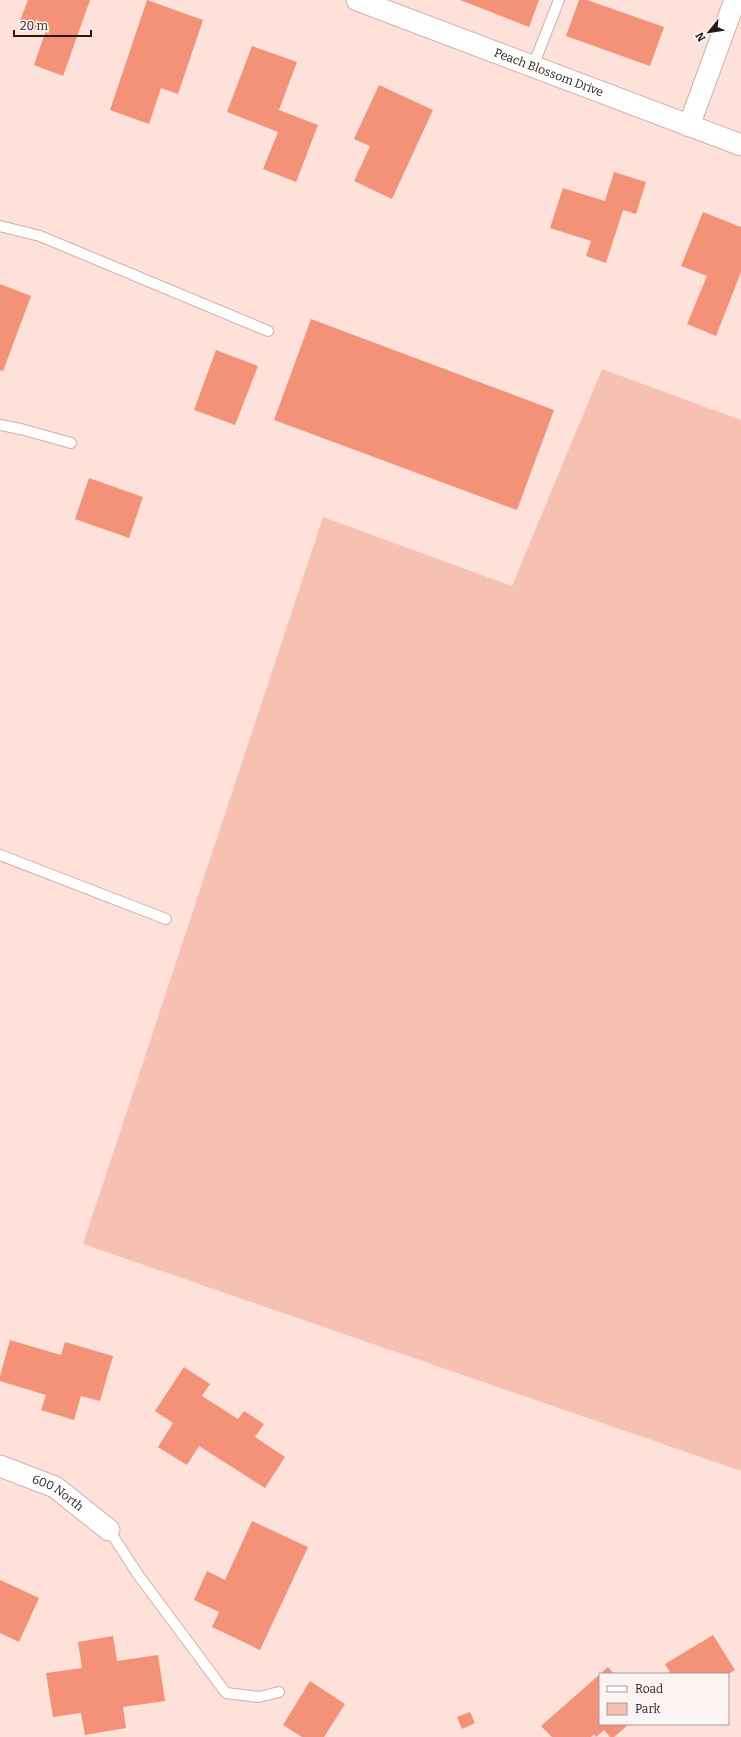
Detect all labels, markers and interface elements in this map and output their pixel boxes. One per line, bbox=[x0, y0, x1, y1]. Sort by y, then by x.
scale bar bbox=[14, 12, 91, 38]
north arrow bbox=[689, 12, 729, 52]
text: 20 m bbox=[20, 19, 49, 33]
text: N bbox=[693, 29, 709, 44]
street label: Peach Blossom Drive bbox=[492, 45, 605, 99]
street label: 600 North bbox=[30, 1472, 87, 1514]
legend bbox=[599, 1673, 729, 1725]
text: Road bbox=[635, 1682, 663, 1696]
text: Park bbox=[635, 1702, 661, 1716]

